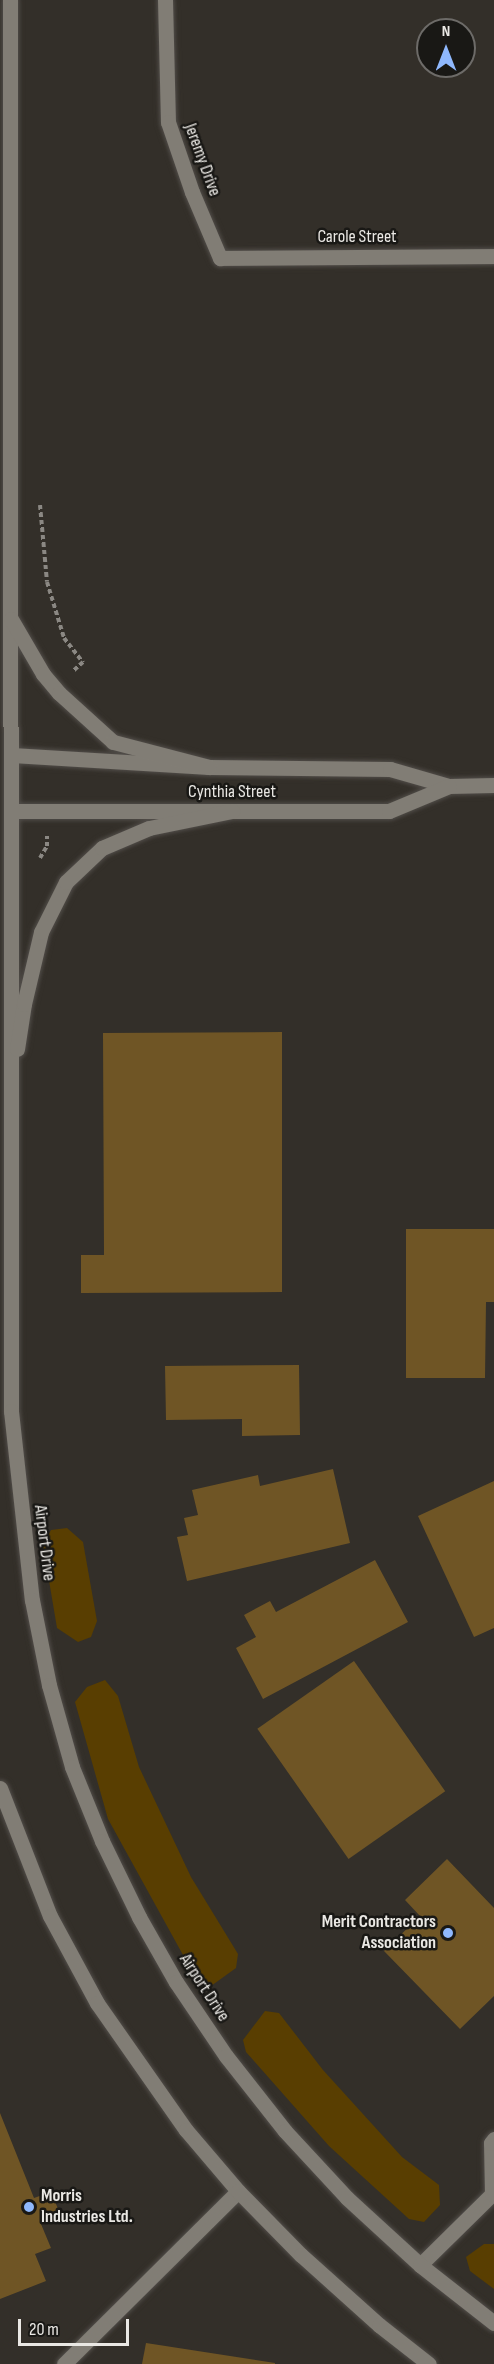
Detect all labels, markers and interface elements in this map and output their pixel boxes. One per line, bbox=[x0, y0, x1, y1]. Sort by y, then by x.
north arrow bbox=[416, 18, 476, 78]
text: N bbox=[442, 22, 450, 41]
street label: Jeremy Drive bbox=[179, 121, 225, 199]
street label: Carole Street bbox=[317, 226, 397, 248]
street label: Cynthia Street bbox=[188, 781, 276, 803]
street label: Airport Drive bbox=[29, 1504, 59, 1582]
place label: Merit Contractors Association bbox=[322, 1912, 436, 1954]
marker: Merit Contractors Association bbox=[441, 1926, 455, 1940]
street label: Airport Drive bbox=[174, 1950, 234, 2026]
place label: Morris Industries Ltd. bbox=[41, 2186, 133, 2228]
marker: Morris Industries Ltd. bbox=[22, 2200, 36, 2214]
scale bar bbox=[21, 2307, 132, 2345]
text: 20 m bbox=[29, 2319, 59, 2340]

